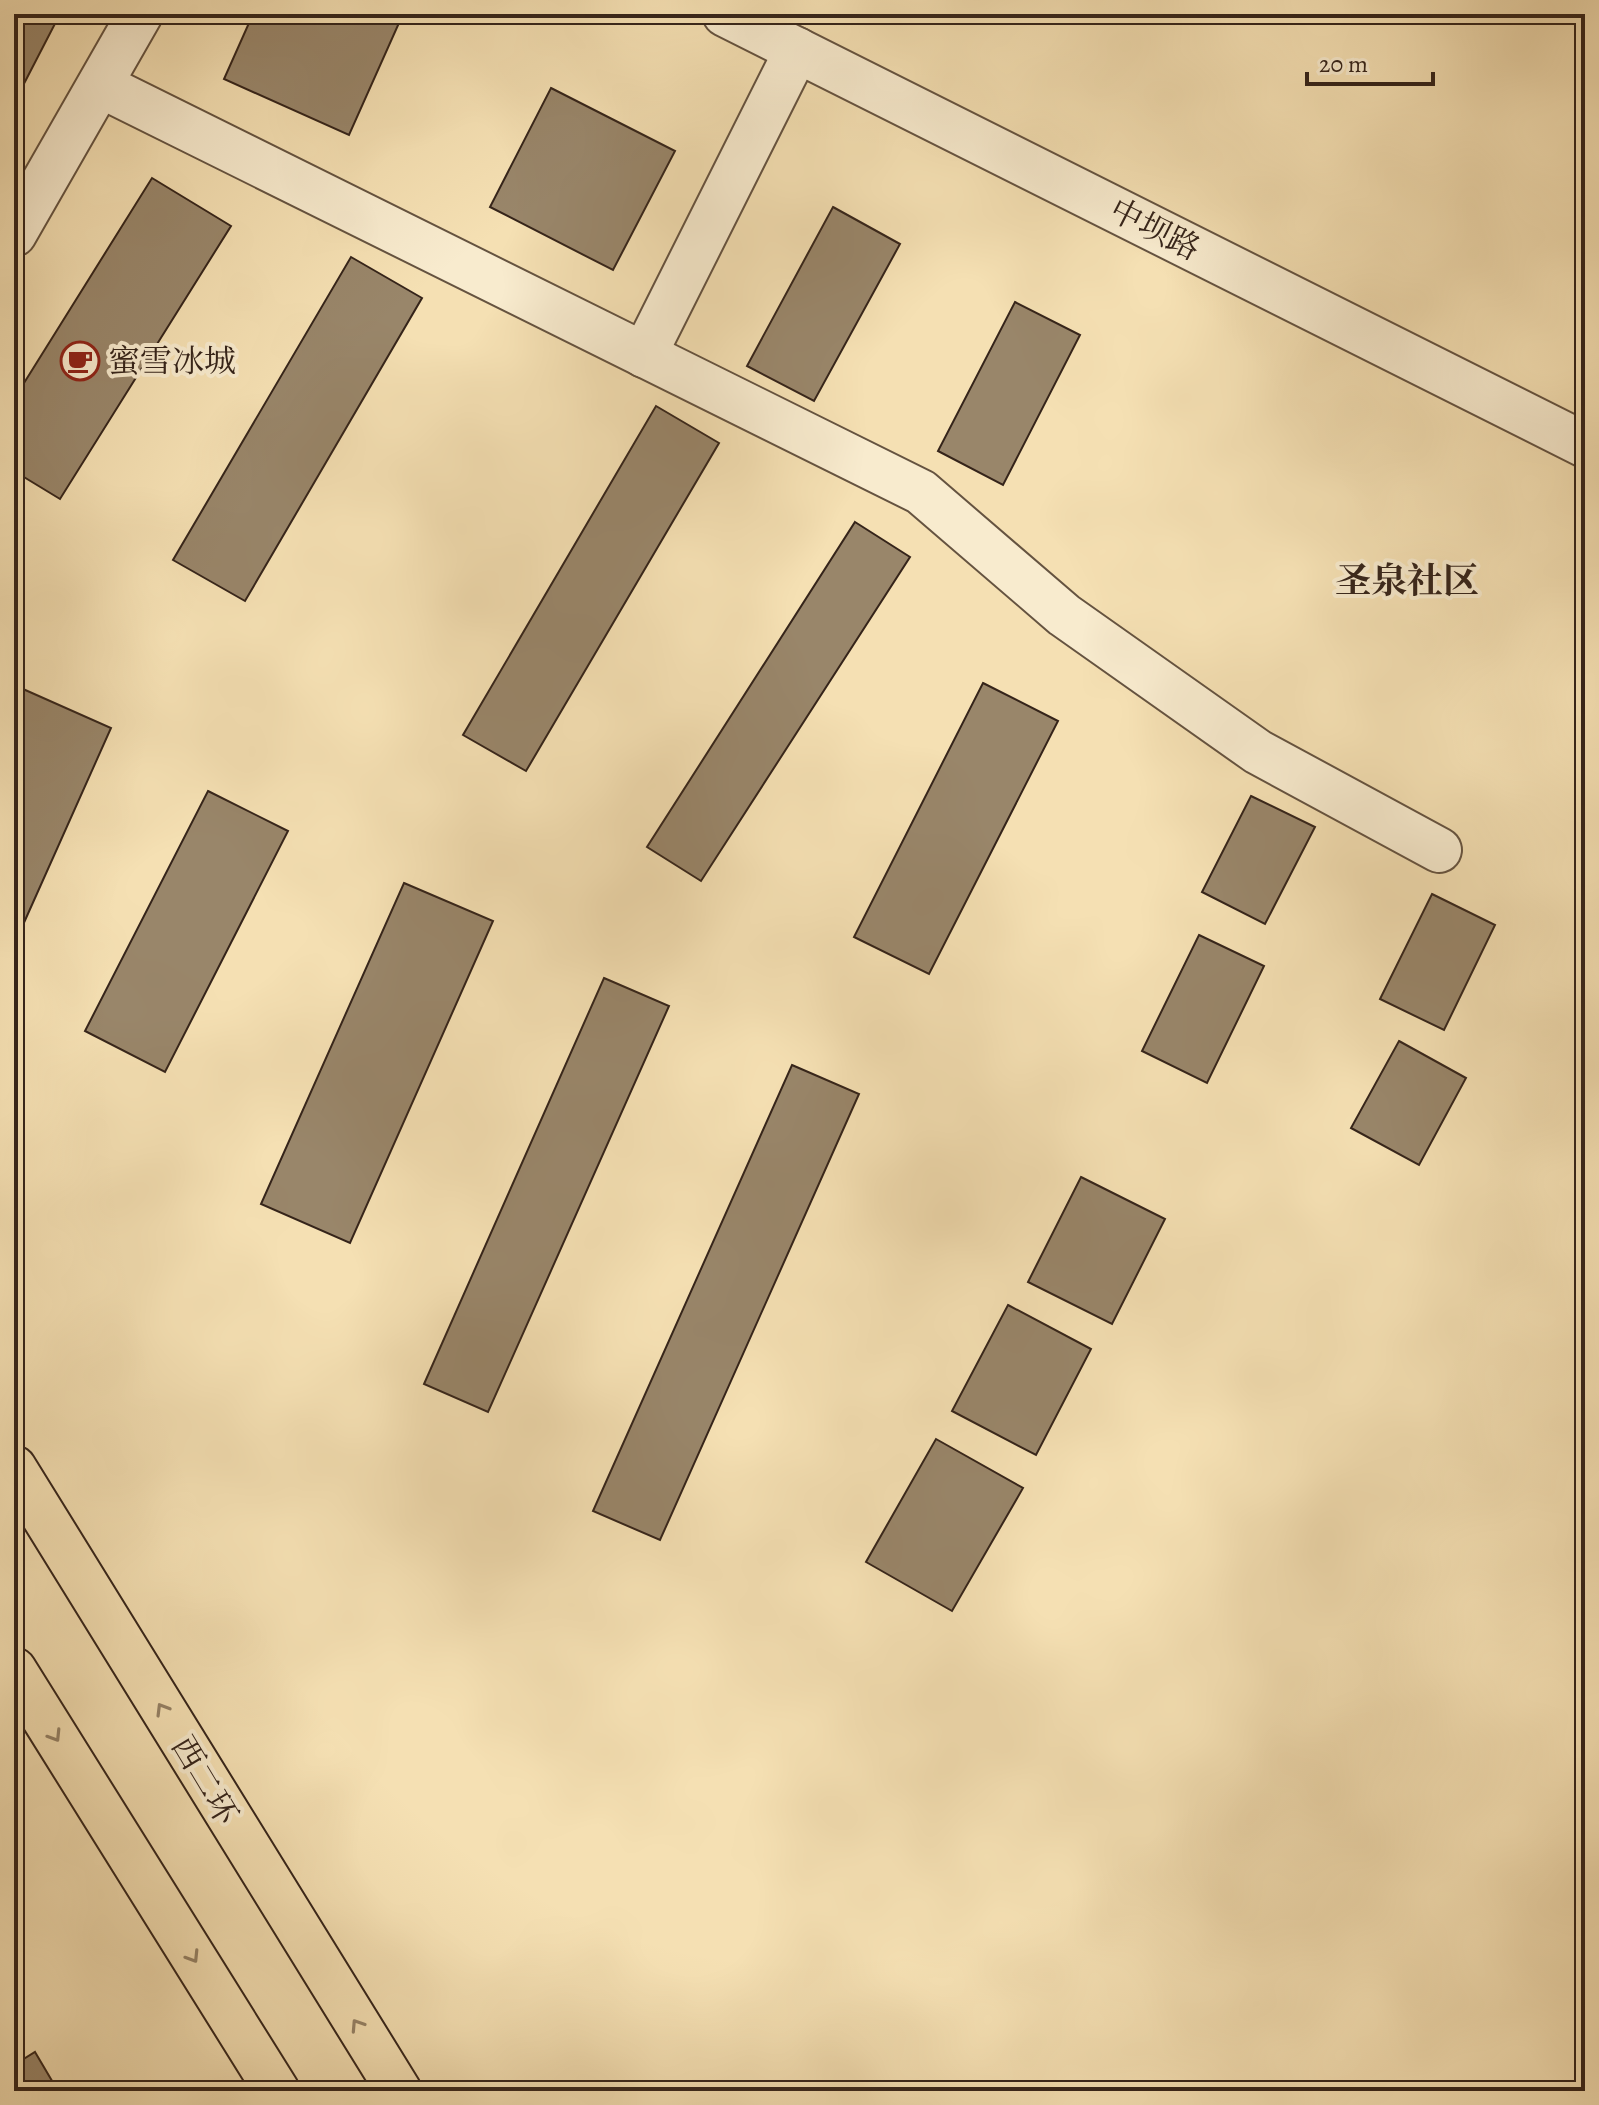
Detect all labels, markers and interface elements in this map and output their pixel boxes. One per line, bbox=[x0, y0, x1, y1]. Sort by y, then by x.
scale bar bbox=[1307, 36, 1433, 86]
text: 20 m bbox=[1319, 48, 1368, 80]
street label: 中坝路 bbox=[1102, 188, 1208, 270]
place label: 蜜雪冰城 bbox=[108, 339, 236, 383]
cafe icon: 蜜雪冰城 bbox=[59, 340, 101, 382]
district label: 圣泉社区 bbox=[1335, 556, 1479, 605]
one-way arrow bbox=[156, 1703, 171, 1718]
one-way arrow bbox=[46, 1728, 61, 1742]
street label: 西二环 bbox=[161, 1728, 249, 1832]
one-way arrow bbox=[184, 1948, 199, 1963]
one-way arrow bbox=[352, 2020, 367, 2034]

